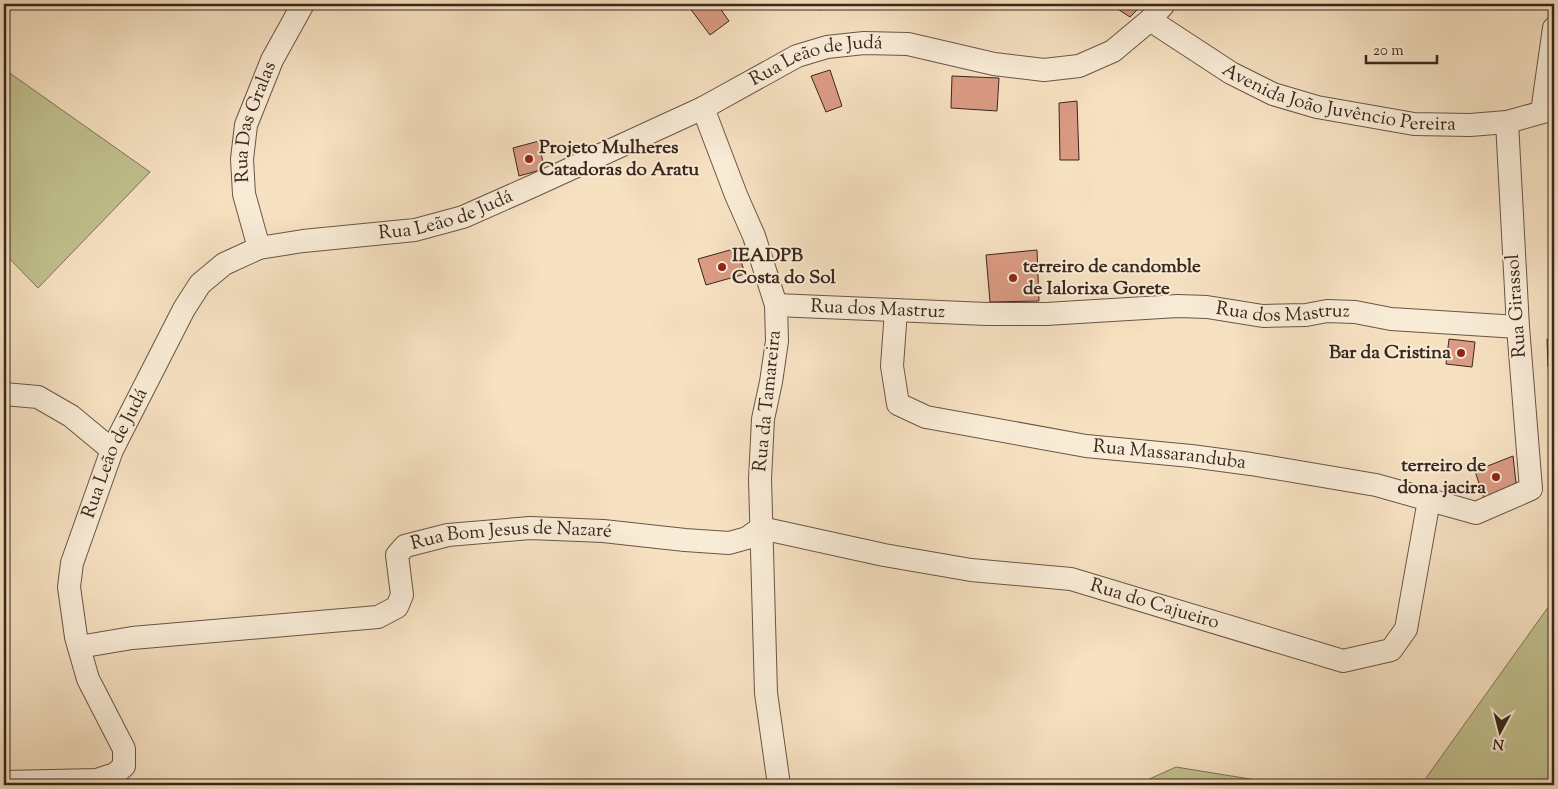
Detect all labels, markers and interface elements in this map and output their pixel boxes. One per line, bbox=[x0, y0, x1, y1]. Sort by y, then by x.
street label: Rua Leão de Judá bbox=[745, 29, 883, 93]
scale bar bbox=[1366, 32, 1437, 64]
text: 20 m bbox=[1373, 41, 1404, 62]
street label: Avenida João Juvêncio Pereira bbox=[1216, 57, 1456, 138]
street label: Rua Das Gralas bbox=[229, 58, 284, 183]
place label: Projeto Mulheres Catadoras do Aratu bbox=[539, 135, 699, 184]
marker: Projeto Mulheres Catadoras do Aratu bbox=[523, 153, 535, 165]
street label: Rua Leão de Judá bbox=[377, 183, 517, 247]
place label: IEADPB Costa do Sol bbox=[732, 243, 837, 292]
street label: Rua Girassol bbox=[1500, 253, 1534, 359]
place label: terreiro de candomble de Ialorixa Gorete bbox=[1023, 254, 1201, 303]
marker: IEADPB Costa do Sol bbox=[716, 261, 728, 273]
marker: terreiro de candomble de Ialorixa Gorete bbox=[1007, 272, 1019, 284]
street label: Rua dos Mastruz bbox=[810, 293, 946, 326]
street label: Rua dos Mastruz bbox=[1214, 295, 1350, 330]
street label: Rua da Tamareira bbox=[747, 329, 789, 473]
place label: Bar da Cristina bbox=[1329, 340, 1451, 367]
marker: Bar da Cristina bbox=[1455, 347, 1467, 359]
street label: Rua Leão de Judá bbox=[75, 383, 155, 522]
street label: Rua Massaranduba bbox=[1092, 433, 1248, 477]
place label: terreiro de dona jacira bbox=[1397, 453, 1486, 502]
marker: terreiro de dona jacira bbox=[1490, 471, 1502, 483]
street label: Rua Bom Jesus de Nazaré bbox=[408, 514, 614, 558]
street label: Rua do Cajueiro bbox=[1087, 572, 1222, 636]
north arrow bbox=[1476, 706, 1526, 756]
text: N bbox=[1492, 732, 1505, 754]

